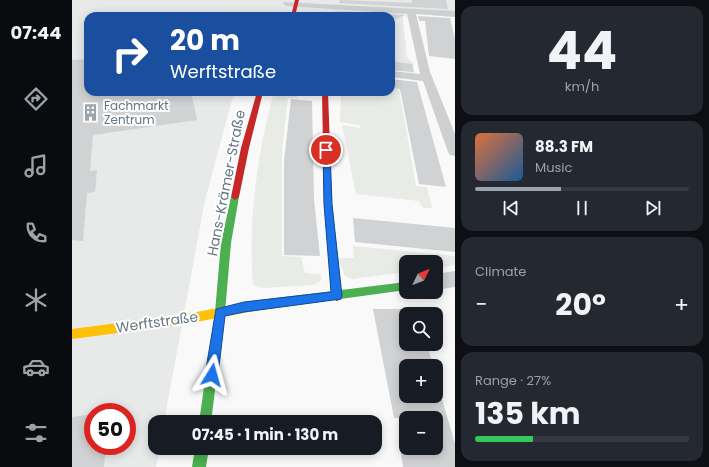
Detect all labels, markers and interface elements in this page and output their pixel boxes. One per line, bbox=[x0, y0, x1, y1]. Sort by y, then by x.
text: 44 bbox=[547, 14, 617, 87]
text: 07:44 bbox=[11, 20, 61, 45]
text: 20 m bbox=[170, 21, 240, 60]
icon: right bbox=[104, 28, 156, 80]
text: Werftstraße bbox=[170, 59, 276, 84]
text: km/h bbox=[565, 77, 599, 96]
icon: directions bbox=[22, 85, 50, 113]
place label: Fachmarkt Zentrum bbox=[104, 97, 169, 128]
building icon: Fachmarkt Zentrum bbox=[81, 103, 101, 123]
street label: Hans-Krämer-Straße bbox=[202, 108, 250, 258]
pin bbox=[309, 133, 343, 167]
text: 88.3 FM bbox=[535, 136, 593, 157]
icon: arrive bbox=[315, 139, 337, 161]
icon: music bbox=[22, 152, 50, 180]
text: Music bbox=[535, 158, 572, 177]
icon: previous bbox=[500, 197, 522, 219]
icon: pause bbox=[571, 197, 593, 219]
icon: next bbox=[642, 197, 664, 219]
icon: phone bbox=[22, 219, 50, 247]
north arrow bbox=[399, 255, 443, 299]
map controls bbox=[399, 255, 443, 455]
text: Climate bbox=[475, 262, 526, 281]
text: 20° bbox=[555, 283, 606, 326]
icon: climate bbox=[22, 286, 50, 314]
text: − bbox=[475, 289, 487, 320]
text: + bbox=[674, 289, 689, 320]
street label: Werftstraße bbox=[115, 306, 200, 338]
button: search bbox=[399, 307, 443, 351]
icon: car bbox=[22, 353, 50, 381]
position arrow bbox=[191, 354, 233, 396]
button: + bbox=[399, 359, 443, 403]
text: Range · 27% bbox=[475, 371, 551, 390]
text: 135 km bbox=[475, 392, 581, 435]
speed limit sign: 50 bbox=[84, 403, 136, 455]
button: − bbox=[399, 411, 443, 455]
icon: filters bbox=[22, 419, 50, 447]
text: 07:45 · 1 min · 130 m bbox=[192, 424, 338, 445]

